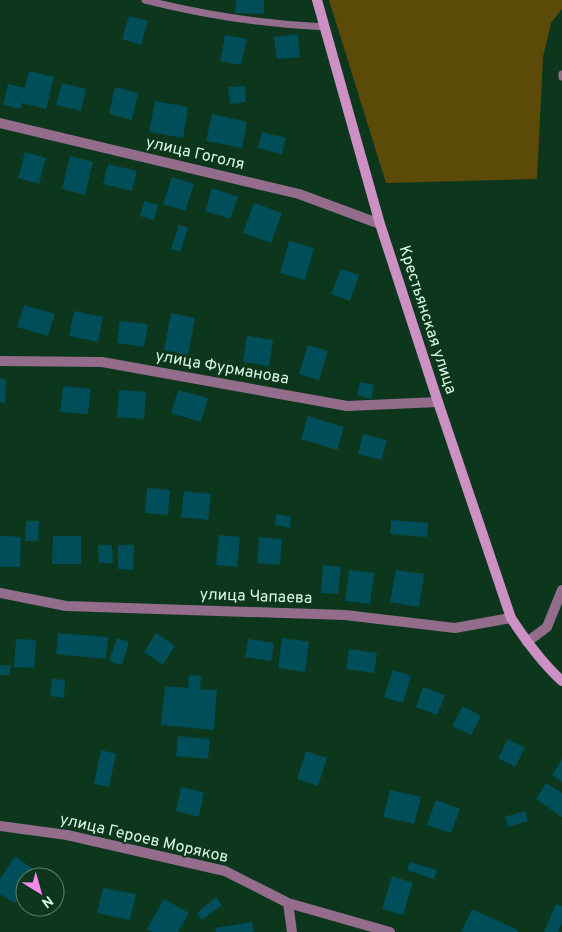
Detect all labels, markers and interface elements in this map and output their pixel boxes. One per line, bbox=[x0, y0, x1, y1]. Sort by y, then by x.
street label: улица Гоголя bbox=[144, 133, 246, 175]
street label: Крестьянская улица bbox=[394, 243, 460, 397]
street label: улица Фурманова bbox=[154, 346, 290, 390]
street label: улица Чапаева bbox=[199, 585, 313, 609]
street label: улица Героев Моряков bbox=[58, 810, 230, 868]
north arrow bbox=[15, 867, 65, 917]
text: N bbox=[38, 891, 56, 911]

